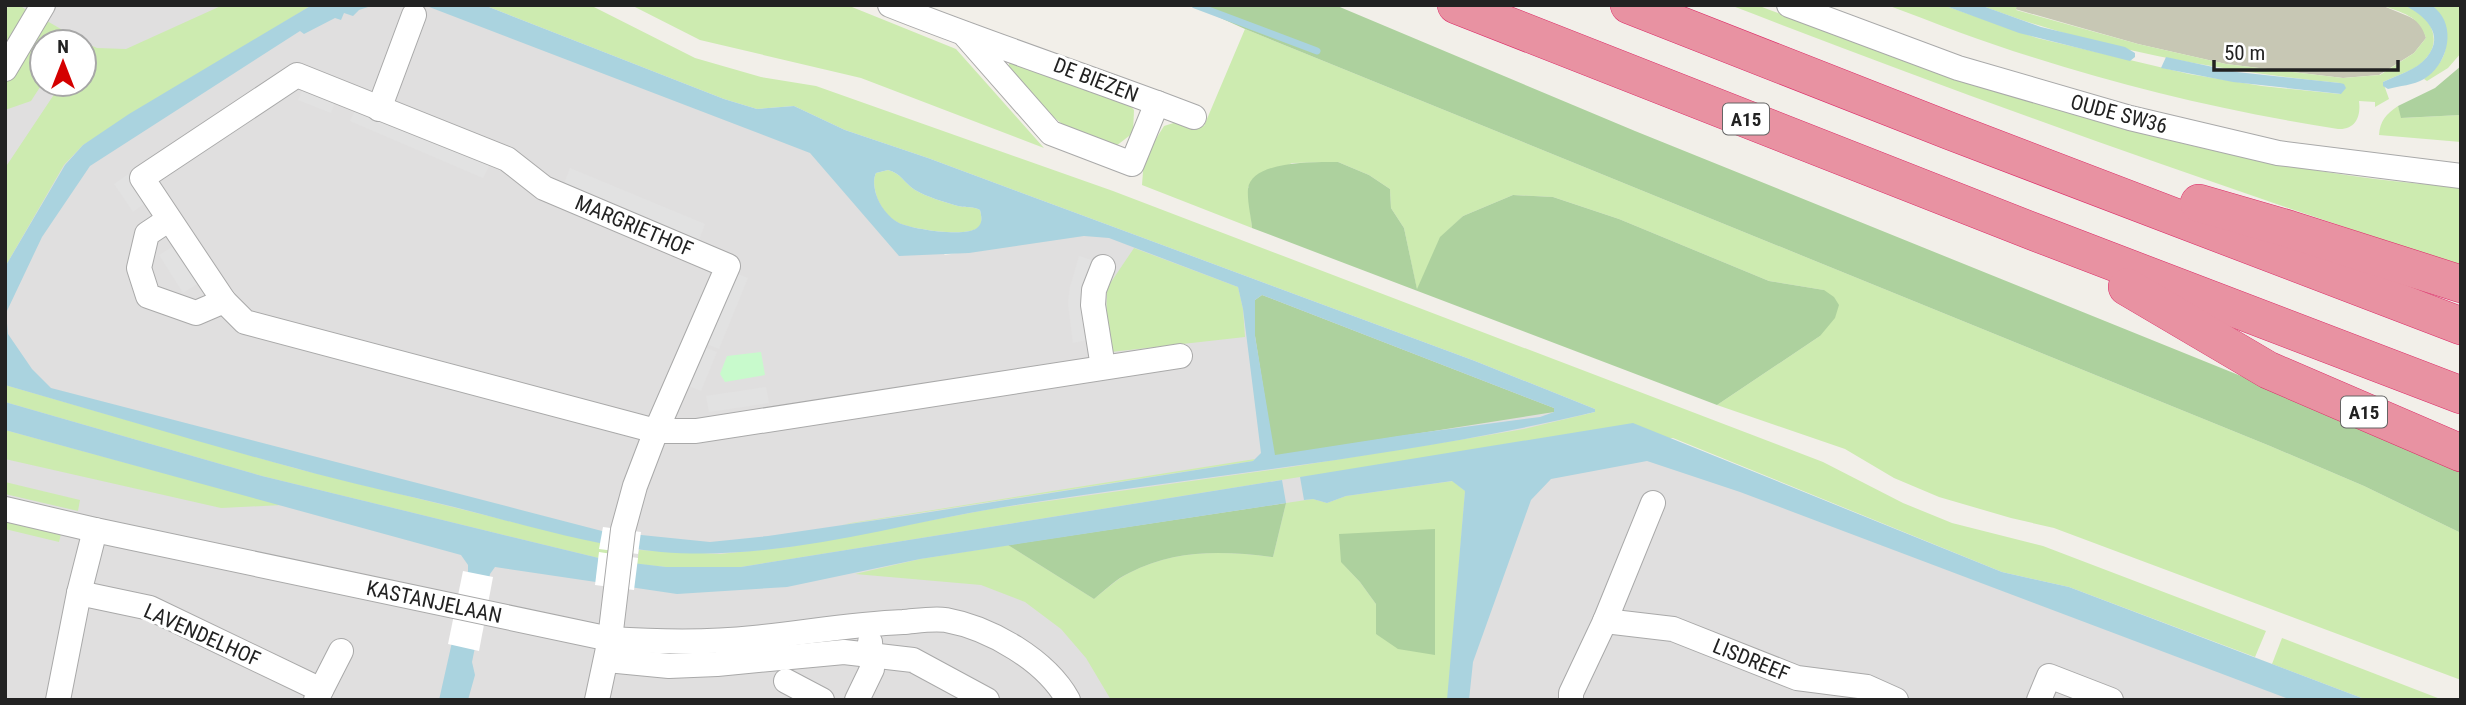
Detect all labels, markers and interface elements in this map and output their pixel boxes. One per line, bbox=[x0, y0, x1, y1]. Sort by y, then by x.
north arrow bbox=[28, 28, 98, 98]
scale bar bbox=[2214, 28, 2398, 72]
text: N bbox=[57, 35, 69, 58]
text: 50 m bbox=[2224, 41, 2265, 65]
street label: DE BIEZEN bbox=[1050, 53, 1142, 107]
street label: OUDE SW36 bbox=[2068, 90, 2170, 138]
road number: A15 bbox=[1723, 104, 1769, 134]
street label: MARGRIETHOF bbox=[572, 190, 696, 262]
road number: A15 bbox=[2341, 396, 2387, 428]
street label: KASTANJELAAN bbox=[364, 576, 504, 628]
street label: LAVENDELHOF bbox=[140, 599, 264, 671]
street label: LISDREEF bbox=[1709, 634, 1793, 686]

